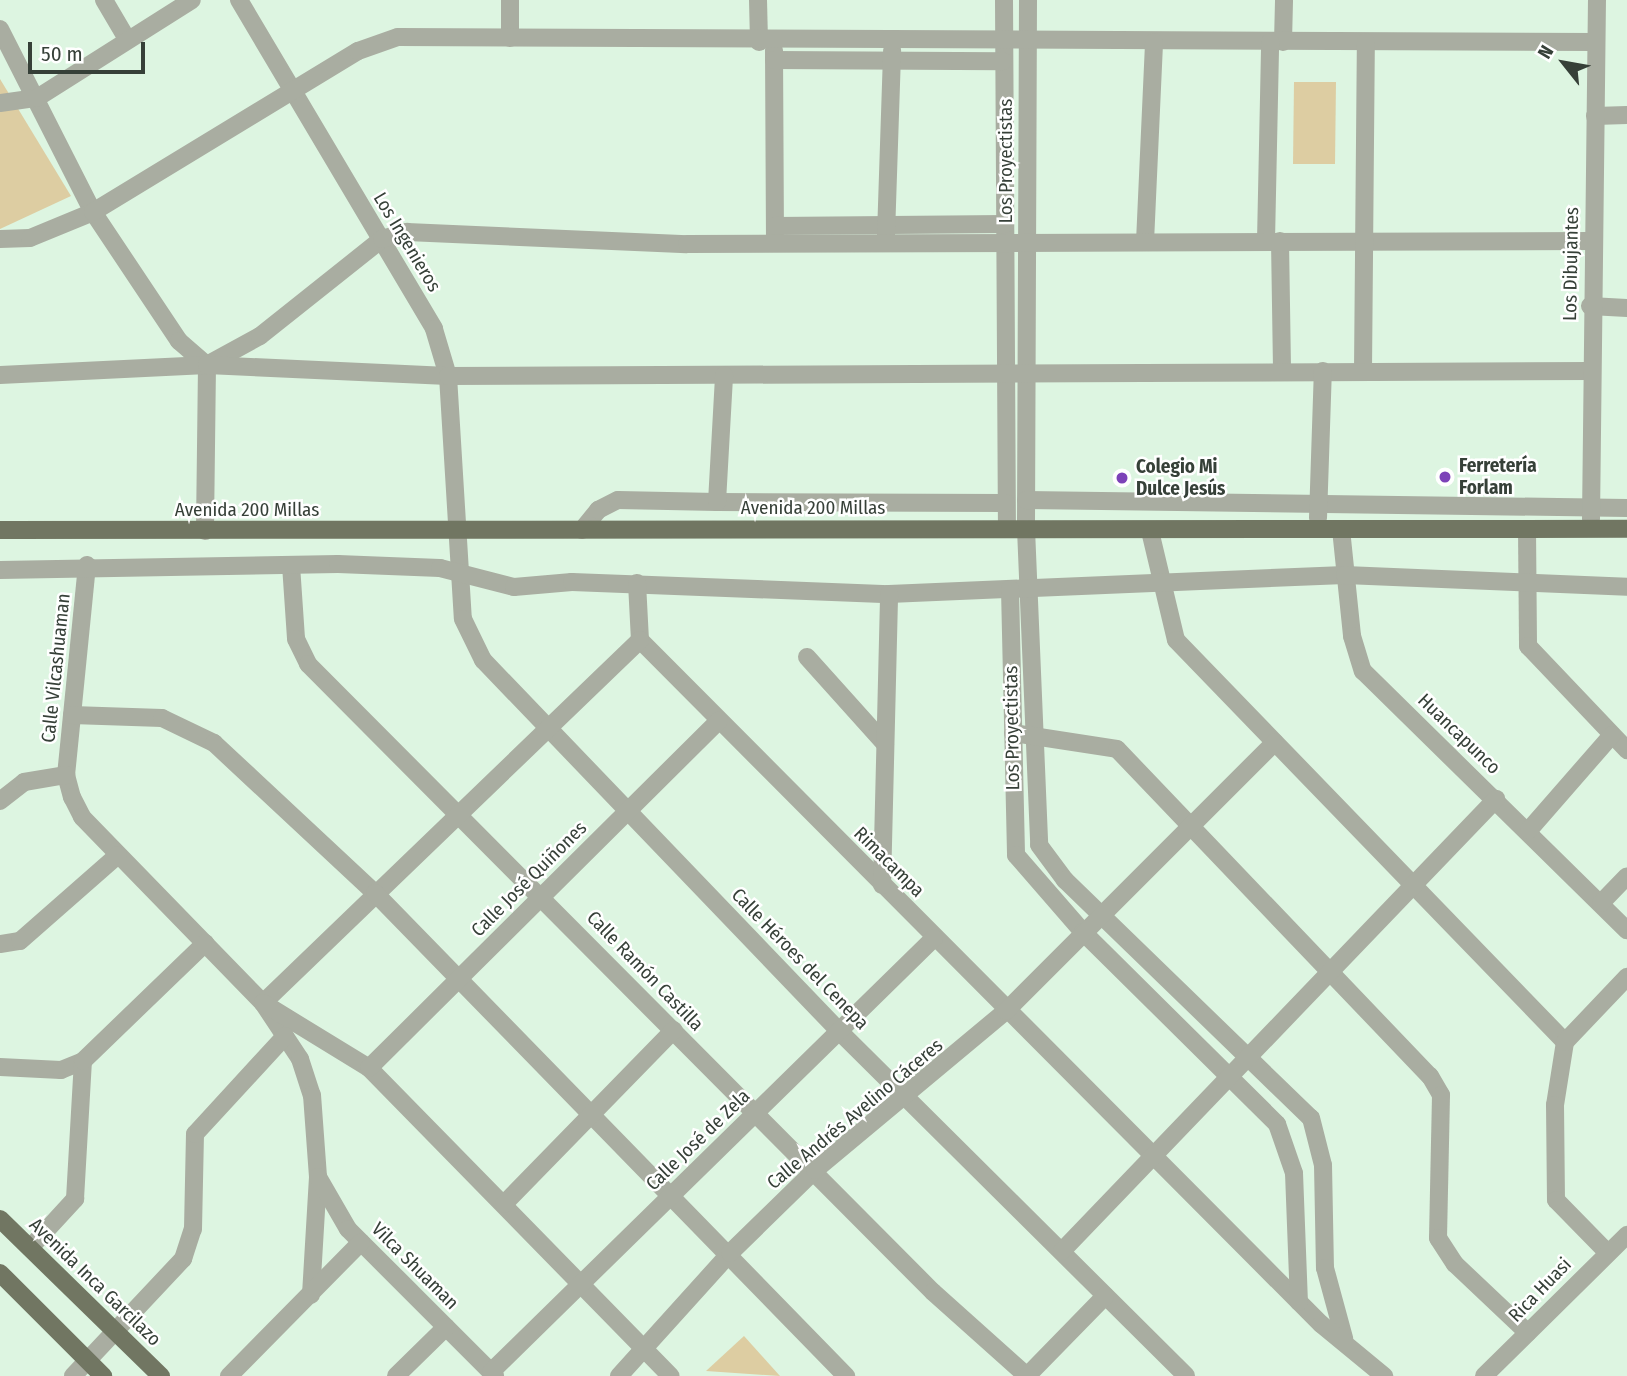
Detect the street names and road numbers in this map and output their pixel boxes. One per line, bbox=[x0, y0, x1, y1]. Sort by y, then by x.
street label: Los Proyectistas bbox=[995, 99, 1017, 223]
street label: Los Ingenieros bbox=[368, 188, 446, 296]
street label: Los Dibujantes bbox=[1559, 207, 1583, 321]
street label: Avenida 200 Millas bbox=[741, 497, 885, 519]
street label: Avenida 200 Millas bbox=[175, 499, 319, 521]
street label: Calle Vilcashuaman bbox=[37, 592, 75, 744]
street label: Los Proyectistas bbox=[1000, 666, 1024, 790]
street label: Huancapunco bbox=[1413, 689, 1505, 779]
street label: Calle José Quiñones bbox=[467, 817, 591, 941]
street label: Rimacampa bbox=[849, 822, 929, 902]
street label: Calle Héroes del Cenepa bbox=[727, 884, 873, 1034]
street label: Calle Ramón Castilla bbox=[582, 906, 708, 1036]
street label: Calle Andrés Avelino Cáceres bbox=[763, 1034, 947, 1194]
street label: Calle José de Zela bbox=[641, 1085, 755, 1195]
street label: Avenida Inca Garcilazo bbox=[24, 1213, 166, 1351]
street label: Vilca Shuaman bbox=[367, 1218, 463, 1314]
street label: Rica Huasi bbox=[1504, 1253, 1576, 1327]

